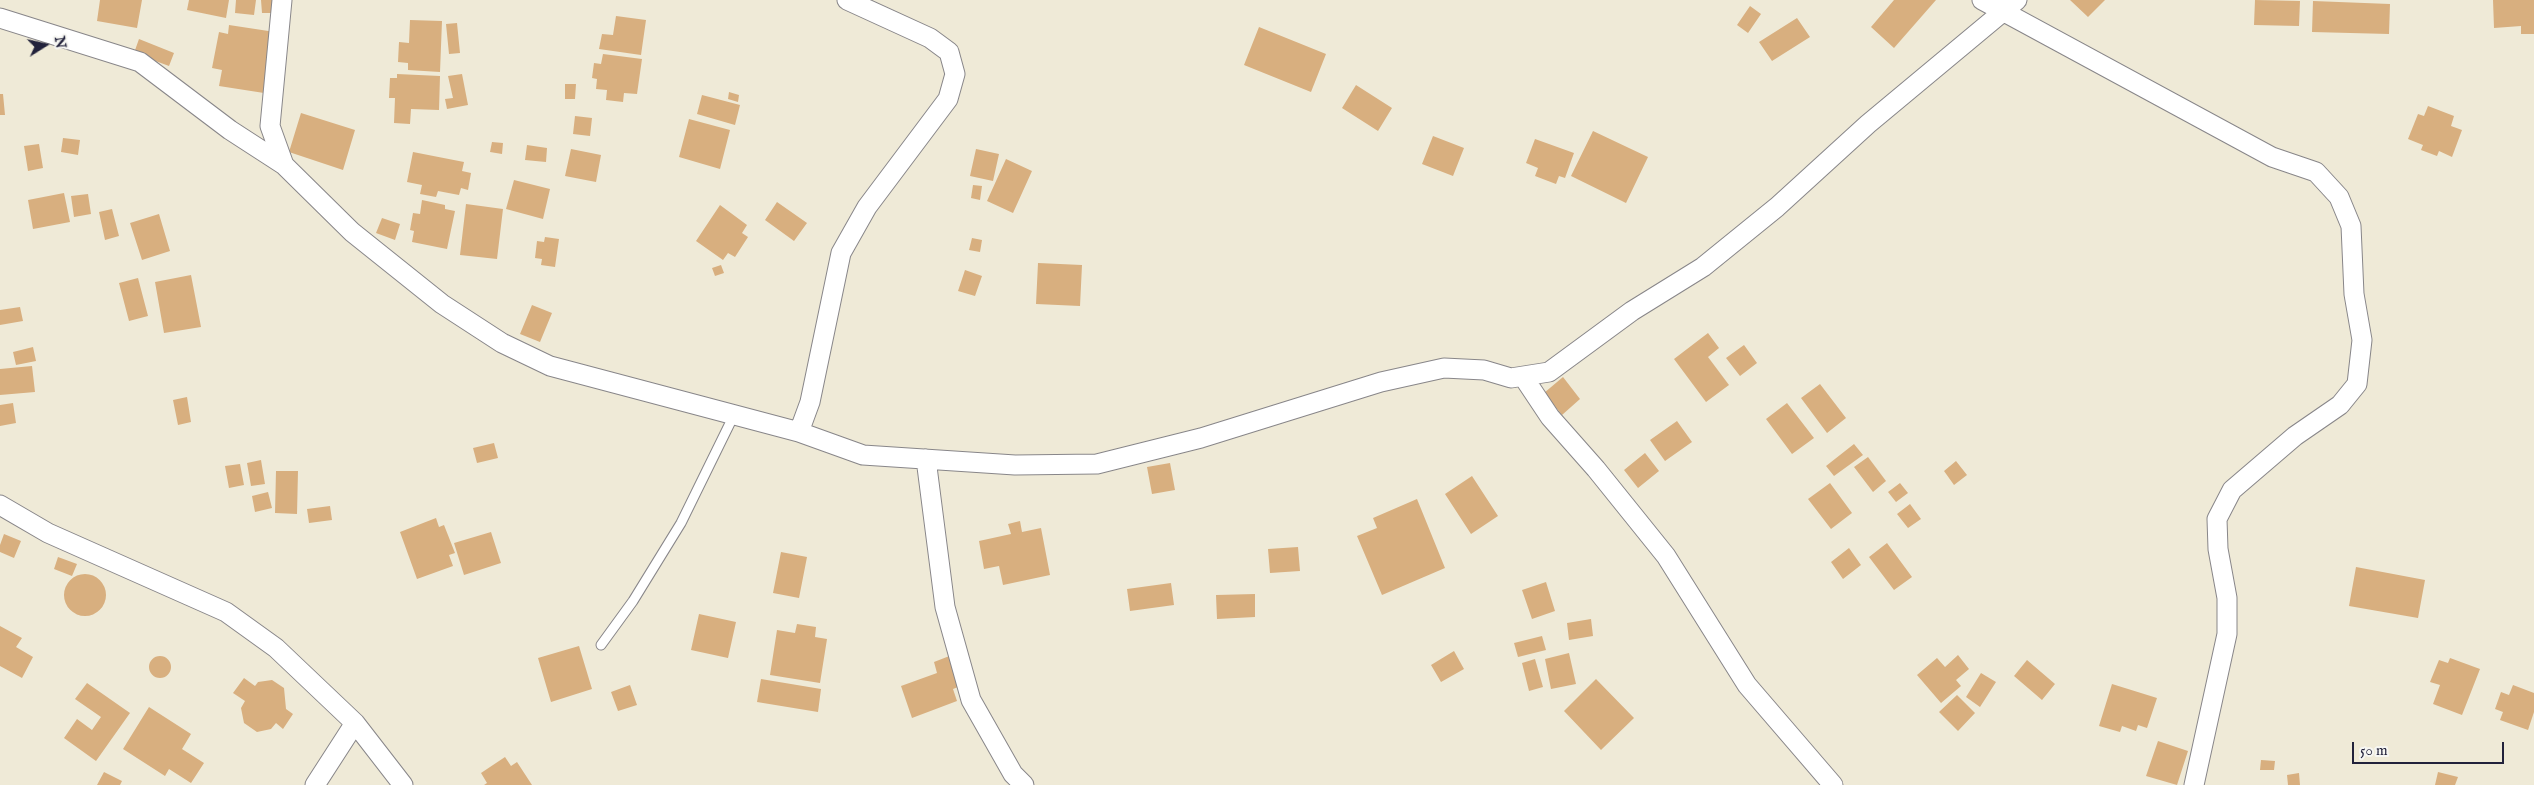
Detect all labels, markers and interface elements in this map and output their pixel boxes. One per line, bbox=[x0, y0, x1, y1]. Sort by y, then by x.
north arrow bbox=[20, 20, 70, 70]
text: N bbox=[50, 35, 70, 50]
scale bar bbox=[2354, 732, 2506, 764]
text: 50 m bbox=[2360, 741, 2388, 760]

